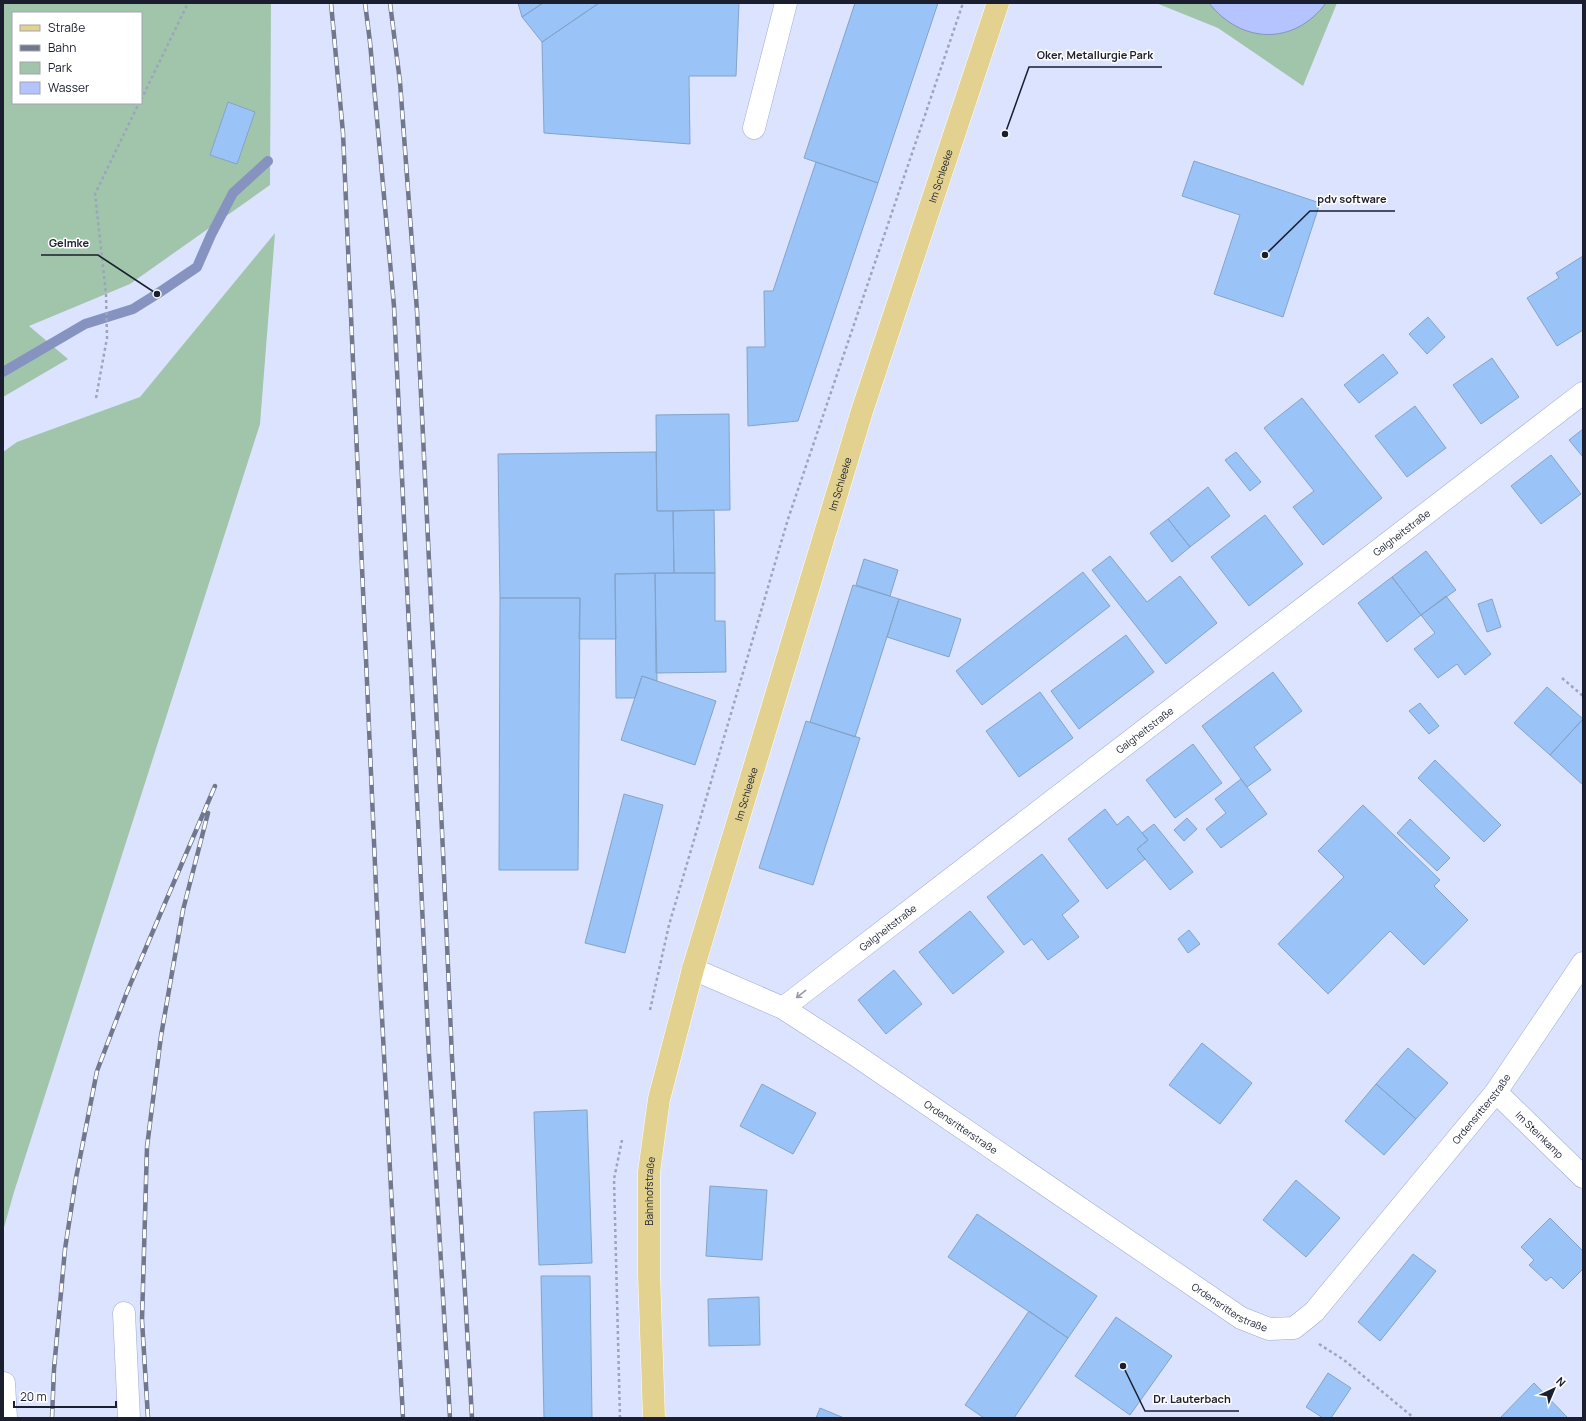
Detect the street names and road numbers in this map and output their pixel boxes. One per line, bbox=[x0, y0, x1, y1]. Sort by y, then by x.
street label: Im Schleeke bbox=[925, 147, 956, 204]
street label: Im Schleeke bbox=[825, 455, 855, 512]
street label: Galgheitstraße bbox=[1370, 506, 1433, 559]
street label: Galgheitstraße bbox=[1113, 703, 1176, 757]
street label: Im Schleeke bbox=[731, 765, 761, 822]
street label: Galgheitstraße bbox=[856, 901, 919, 954]
street label: Ordensritterstraße bbox=[1449, 1071, 1514, 1147]
street label: Ordensritterstraße bbox=[921, 1097, 1001, 1157]
street label: Im Steinkamp bbox=[1513, 1108, 1567, 1161]
street label: Bahnhofstraße bbox=[642, 1156, 658, 1226]
street label: Ordensritterstraße bbox=[1189, 1279, 1270, 1335]

